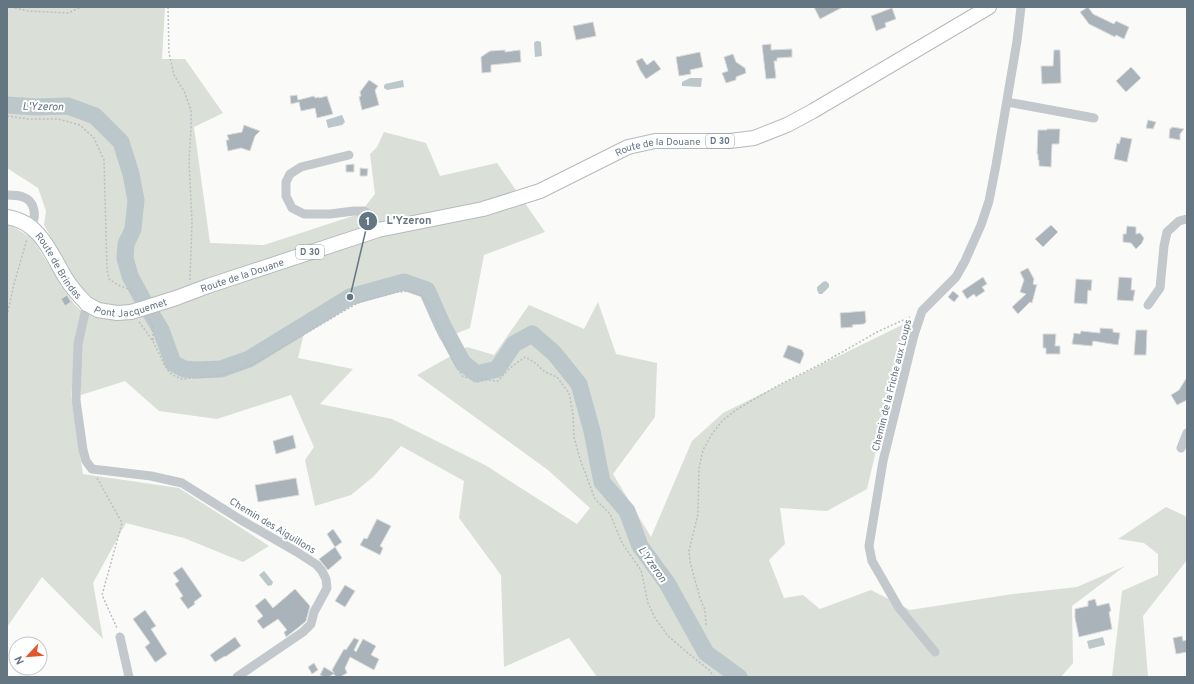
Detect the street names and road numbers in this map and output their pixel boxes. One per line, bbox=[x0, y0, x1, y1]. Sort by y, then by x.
road number: D 30 bbox=[706, 134, 734, 148]
street label: Route de la Douane bbox=[613, 136, 701, 160]
street label: Route de Brindas bbox=[32, 230, 84, 303]
road number: D 30 bbox=[296, 245, 324, 259]
street label: Route de la Douane bbox=[199, 256, 286, 296]
street label: Pont Jacquemet bbox=[91, 296, 169, 321]
street label: Chemin de la Friche aux Loups bbox=[870, 318, 915, 453]
street label: Chemin des Aiguillons bbox=[227, 495, 318, 557]

